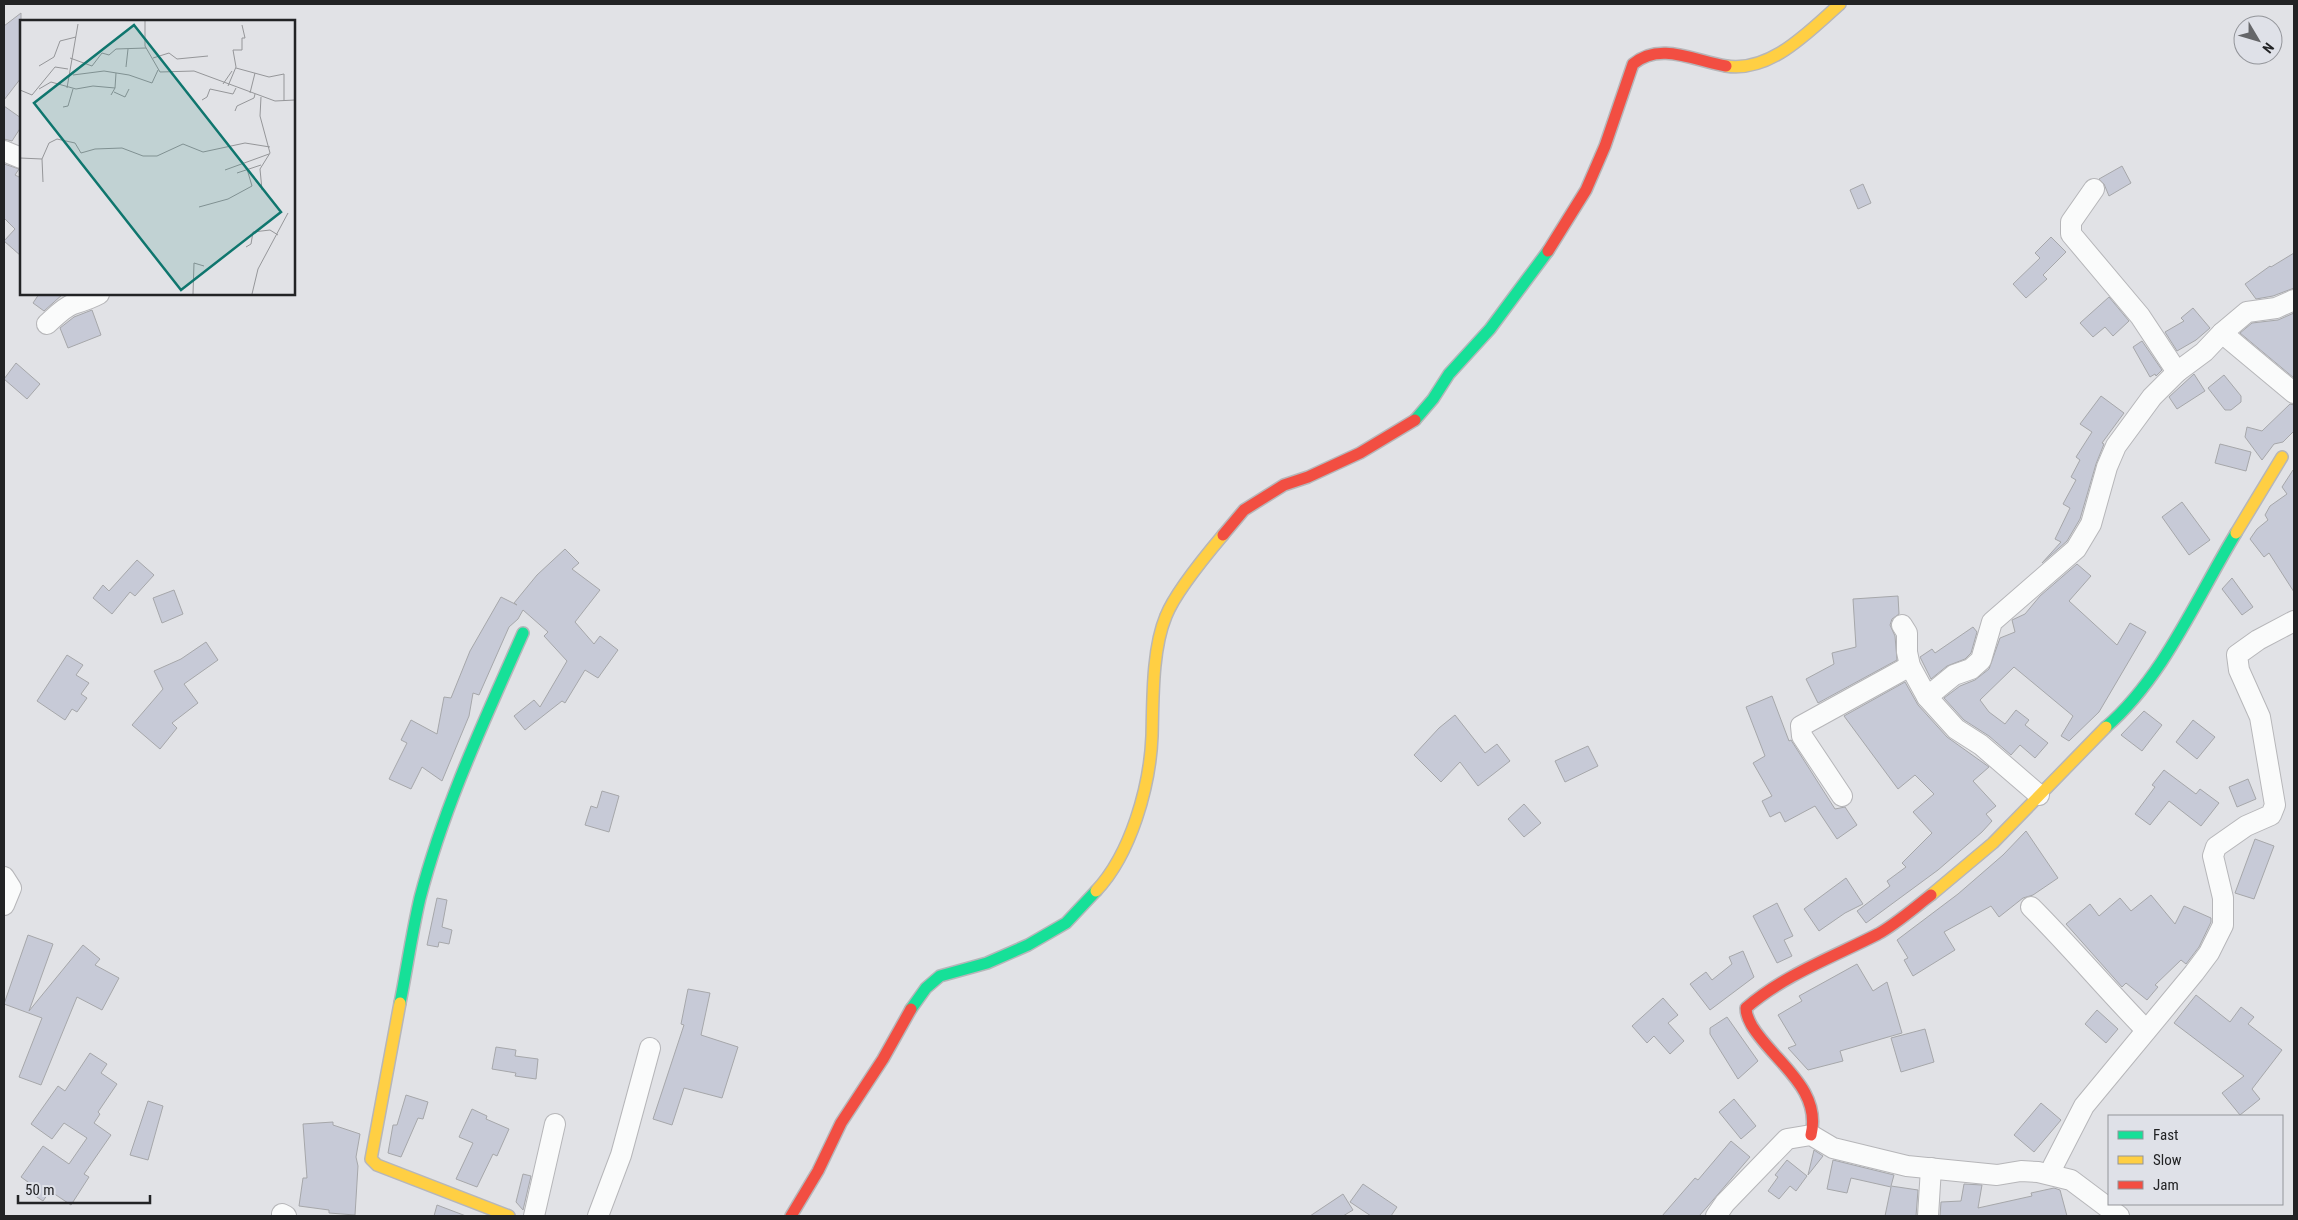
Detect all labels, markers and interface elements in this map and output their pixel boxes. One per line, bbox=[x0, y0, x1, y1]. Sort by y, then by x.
north arrow bbox=[2233, 15, 2283, 65]
inset map bbox=[20, 20, 295, 295]
text: N bbox=[2259, 40, 2277, 56]
legend bbox=[2108, 1115, 2283, 1205]
text: Fast bbox=[2153, 1126, 2178, 1144]
text: Slow bbox=[2153, 1151, 2182, 1169]
scale bar bbox=[18, 1172, 150, 1204]
text: Jam bbox=[2153, 1176, 2179, 1194]
text: 50 m bbox=[25, 1181, 55, 1199]

